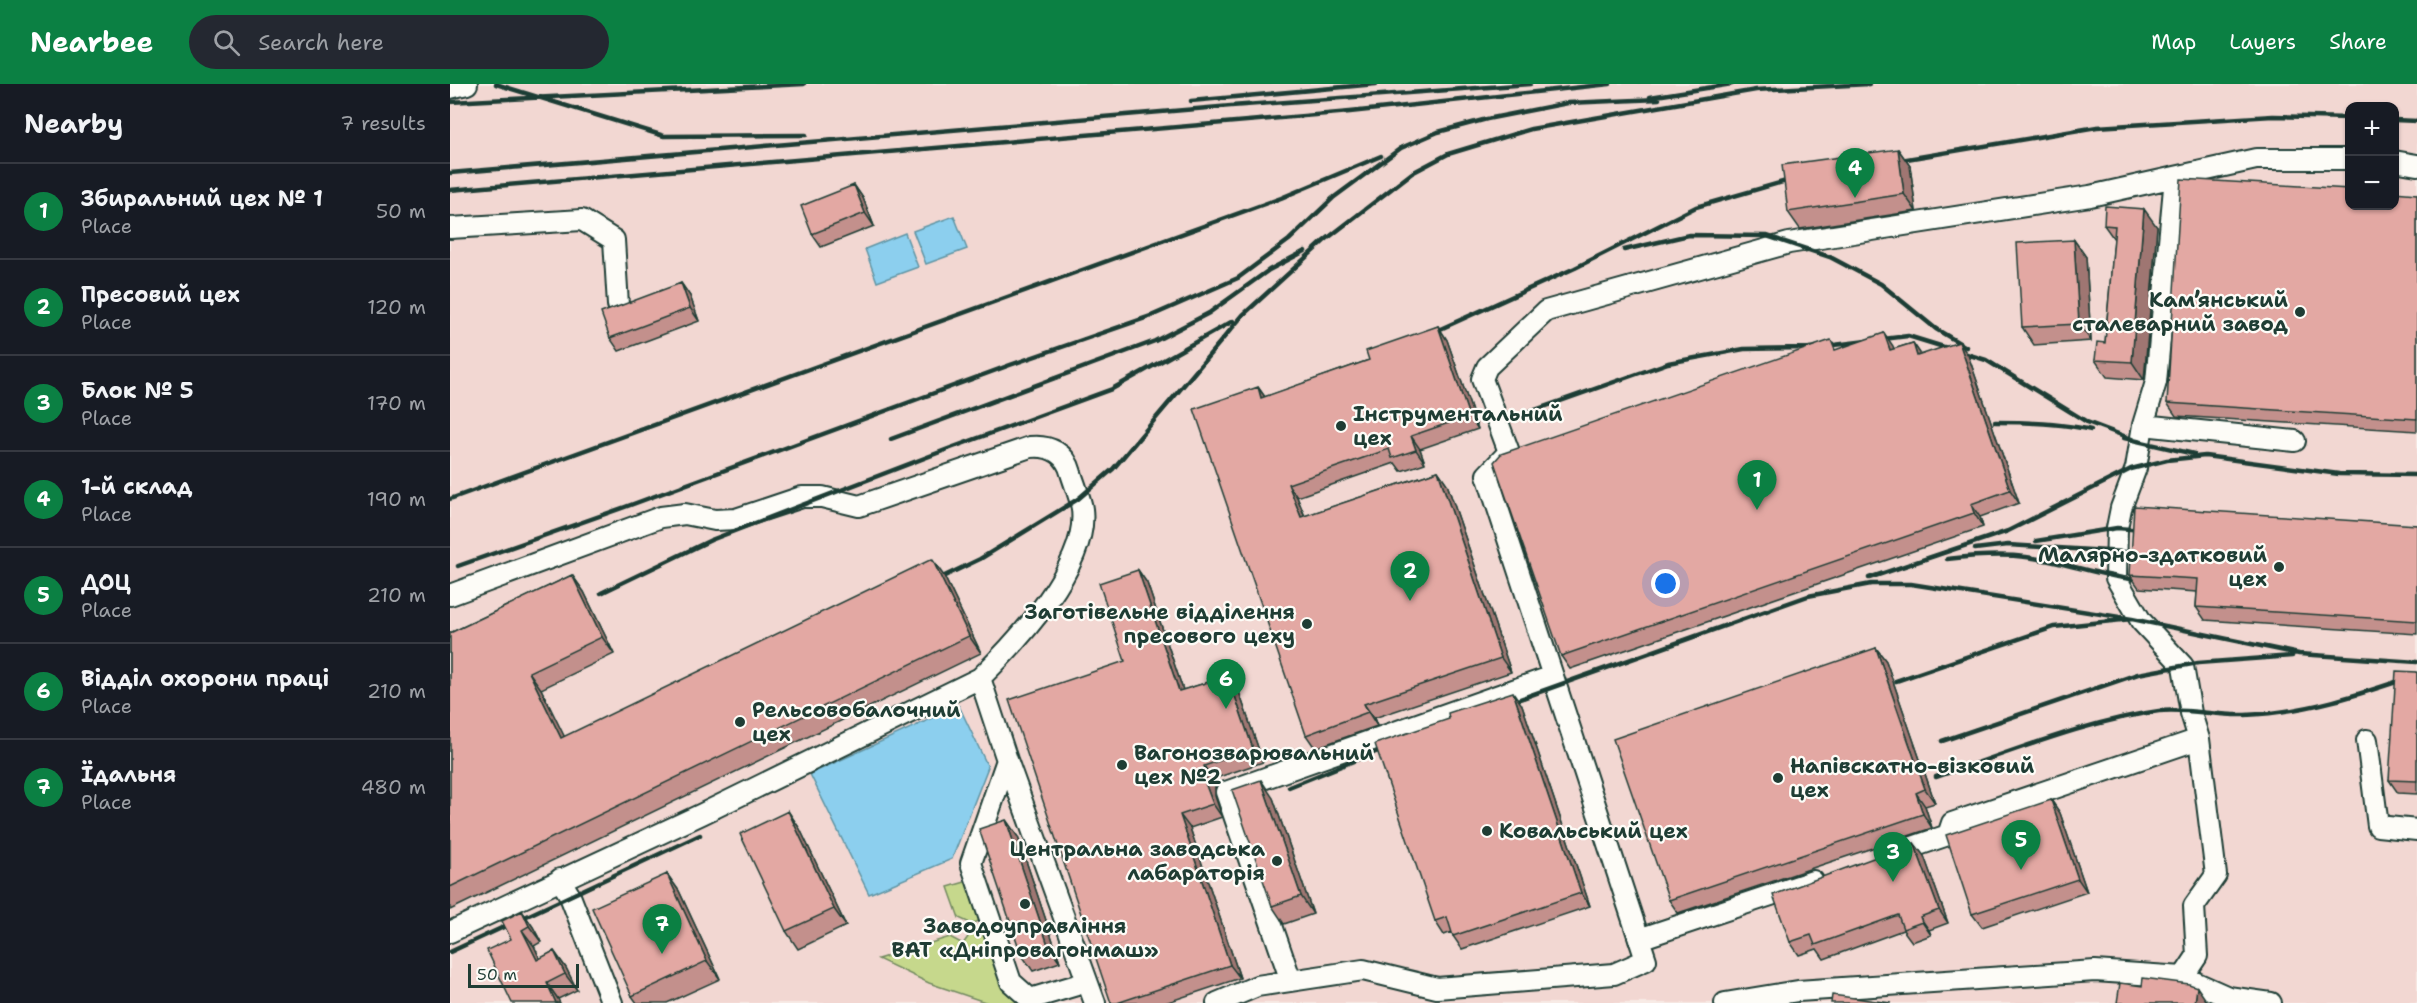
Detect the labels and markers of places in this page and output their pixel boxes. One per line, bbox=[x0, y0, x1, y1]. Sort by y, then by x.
pin: 4 bbox=[1836, 148, 1874, 198]
place label: Кам’янський сталеварний завод bbox=[2072, 286, 2288, 338]
marker: Кам’янський сталеварний завод bbox=[2293, 305, 2307, 319]
place label: Інструментальний цех bbox=[1353, 400, 1563, 452]
marker: Інструментальний цех bbox=[1334, 419, 1348, 433]
pin: 1 bbox=[1738, 460, 1776, 510]
place label: Малярно-здатковий цех bbox=[2038, 541, 2267, 593]
pin: 2 bbox=[1390, 552, 1430, 601]
marker: Малярно-здатковий цех bbox=[2272, 560, 2286, 574]
place label: Заготівельне відділення пресового цеху bbox=[1025, 598, 1295, 650]
marker: Заготівельне відділення пресового цеху bbox=[1300, 617, 1314, 631]
pin: 6 bbox=[1206, 660, 1246, 709]
place label: Рельсовобалочний цех bbox=[752, 696, 961, 748]
marker: Рельсовобалочний цех bbox=[733, 715, 747, 729]
place label: Вагонозварювальний цех №2 bbox=[1134, 739, 1374, 791]
place label: Напівскатно-візковий цех bbox=[1790, 752, 2035, 804]
marker: Вагонозварювальний цех №2 bbox=[1115, 758, 1129, 772]
marker: Напівскатно-візковий цех bbox=[1771, 771, 1785, 785]
place label: Ковальський цех bbox=[1499, 817, 1688, 845]
pin: 5 bbox=[2002, 820, 2040, 870]
marker: Ковальський цех bbox=[1480, 824, 1494, 838]
pin: 3 bbox=[1874, 832, 1912, 882]
place label: Центральна заводська лабараторія bbox=[1010, 835, 1266, 887]
marker: Центральна заводська лабараторія bbox=[1270, 854, 1284, 868]
marker: Заводоуправління ВАТ «Дніпровагонмаш» bbox=[1018, 897, 1032, 911]
pin: 7 bbox=[642, 904, 682, 954]
place label: Заводоуправління ВАТ «Дніпровагонмаш» bbox=[892, 912, 1158, 964]

